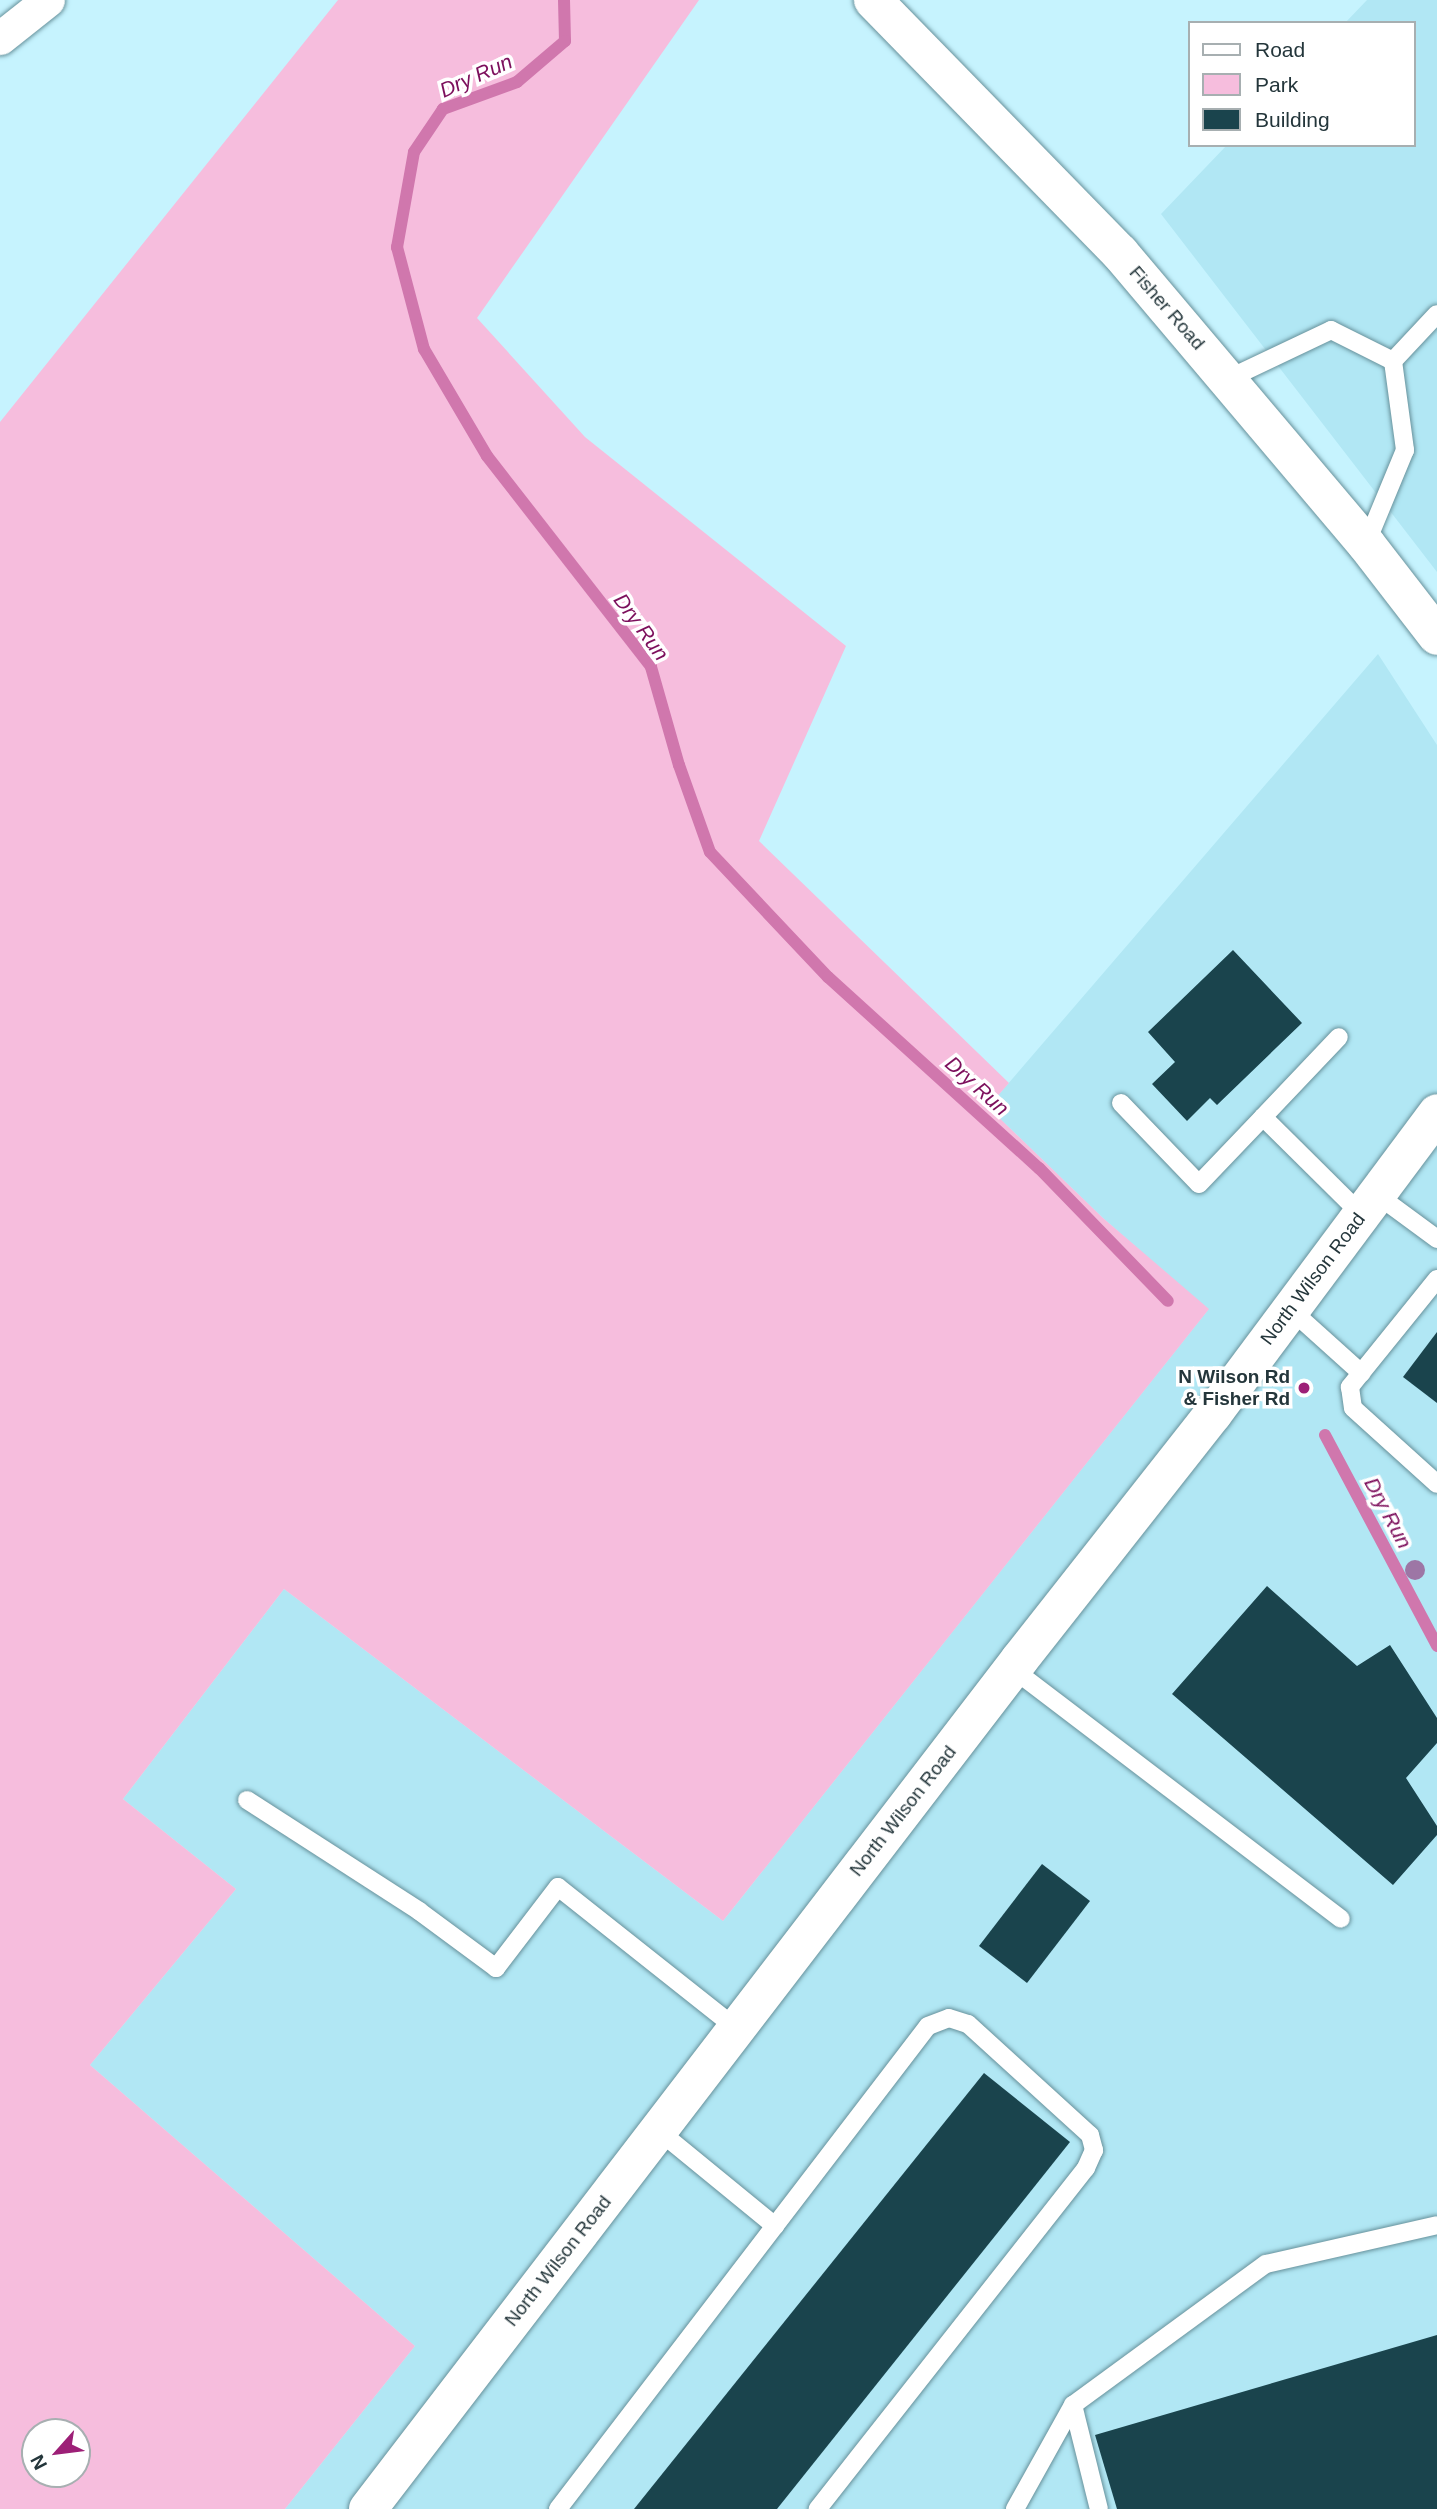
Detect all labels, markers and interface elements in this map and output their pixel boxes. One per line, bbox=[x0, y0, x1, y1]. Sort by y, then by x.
legend bbox=[1188, 21, 1416, 147]
text: Road bbox=[1255, 38, 1305, 61]
water label: Dry Run bbox=[436, 49, 516, 103]
text: Park bbox=[1255, 73, 1298, 96]
text: Building bbox=[1255, 108, 1330, 131]
street label: Fisher Road bbox=[1124, 261, 1210, 355]
water label: Dry Run bbox=[608, 588, 674, 666]
water label: Dry Run bbox=[940, 1051, 1014, 1121]
street label: North Wilson Road bbox=[1256, 1208, 1370, 1350]
place label: N Wilson Rd & Fisher Rd bbox=[1178, 1366, 1290, 1410]
marker: N Wilson Rd & Fisher Rd bbox=[1296, 1380, 1312, 1396]
water label: Dry Run bbox=[1359, 1473, 1417, 1553]
street label: North Wilson Road bbox=[845, 1741, 961, 1881]
street label: North Wilson Road bbox=[500, 2191, 616, 2331]
north arrow bbox=[21, 2418, 91, 2488]
text: N bbox=[26, 2451, 51, 2473]

